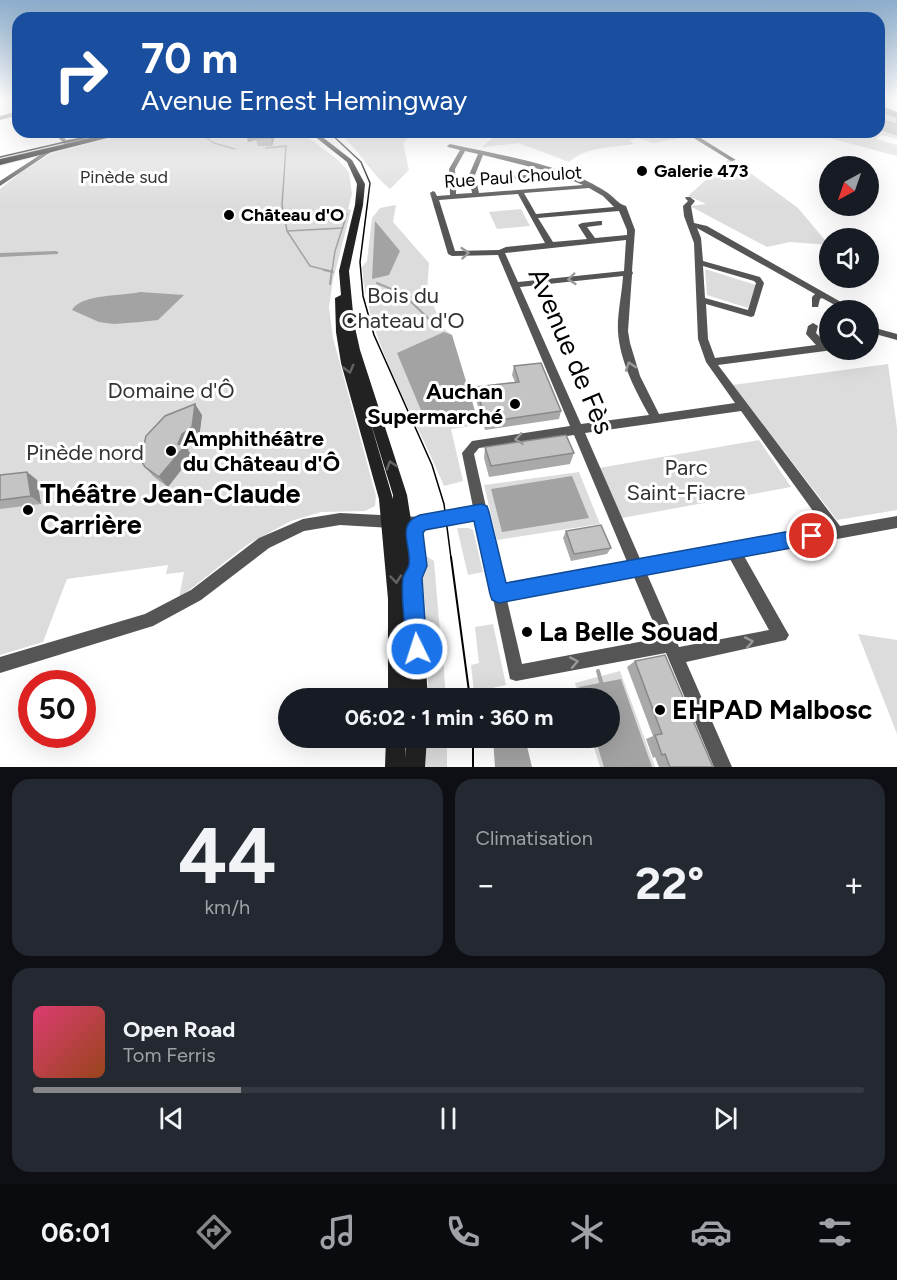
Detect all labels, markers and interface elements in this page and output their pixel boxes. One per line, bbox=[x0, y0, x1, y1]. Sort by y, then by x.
text: 70 m bbox=[141, 33, 238, 84]
icon: right bbox=[42, 36, 120, 114]
text: Avenue Ernest Hemingway bbox=[141, 84, 467, 117]
north arrow bbox=[819, 156, 879, 216]
map controls bbox=[819, 156, 879, 360]
place label: Galerie 473 bbox=[654, 160, 749, 182]
street label: Rue Paul Choulot bbox=[443, 161, 583, 193]
marker: Galerie 473 bbox=[635, 164, 649, 178]
park label: Pinède sud bbox=[80, 166, 168, 188]
place label: Château d'O bbox=[241, 204, 344, 226]
marker: Château d'O bbox=[222, 208, 236, 222]
button: sound bbox=[819, 228, 879, 288]
one-way arrow bbox=[461, 247, 470, 260]
street label: Avenue de Fès bbox=[522, 263, 621, 439]
one-way arrow bbox=[567, 272, 577, 285]
park label: Bois du Chateau d'O bbox=[342, 282, 464, 334]
button: search bbox=[819, 300, 879, 360]
one-way arrow bbox=[625, 361, 638, 372]
one-way arrow bbox=[341, 364, 354, 374]
park label: Domaine d'Ô bbox=[107, 377, 235, 404]
place label: Auchan Supermarché bbox=[367, 378, 503, 430]
marker: Auchan Supermarché bbox=[508, 397, 522, 411]
place label: Amphithéâtre du Château d'Ô bbox=[183, 425, 340, 477]
one-way arrow bbox=[514, 432, 523, 444]
park label: Pinède nord bbox=[26, 439, 144, 466]
marker: Amphithéâtre du Château d'Ô bbox=[164, 444, 178, 458]
park label: Parc Saint-Fiacre bbox=[626, 454, 746, 506]
one-way arrow bbox=[386, 460, 399, 471]
place label: Théâtre Jean-Claude Carrière bbox=[40, 477, 301, 541]
marker: Théâtre Jean-Claude Carrière bbox=[21, 503, 35, 517]
pin bbox=[786, 510, 837, 561]
icon: arrive bbox=[795, 519, 828, 552]
one-way arrow bbox=[389, 575, 402, 584]
place label: La Belle Souad bbox=[539, 615, 718, 648]
position arrow bbox=[385, 617, 449, 681]
marker: La Belle Souad bbox=[520, 625, 534, 639]
one-way arrow bbox=[743, 636, 753, 649]
one-way arrow bbox=[569, 656, 579, 669]
speed limit sign: 50 bbox=[18, 670, 96, 748]
place label: EHPAD Malbosc bbox=[672, 693, 873, 726]
marker: EHPAD Malbosc bbox=[653, 703, 667, 717]
text: 06:02 · 1 min · 360 m bbox=[345, 704, 553, 731]
text: 44 bbox=[178, 809, 277, 903]
text: Climatisation bbox=[476, 826, 593, 850]
text: 22° bbox=[635, 856, 704, 910]
text: − bbox=[476, 865, 496, 904]
text: + bbox=[843, 865, 864, 904]
text: km/h bbox=[204, 895, 250, 919]
text: Open Road bbox=[123, 1016, 235, 1043]
text: Tom Ferris bbox=[123, 1043, 216, 1067]
icon: previous bbox=[155, 1102, 188, 1135]
icon: pause bbox=[432, 1102, 465, 1135]
icon: next bbox=[709, 1102, 742, 1135]
icon: directions bbox=[193, 1211, 235, 1253]
icon: music bbox=[317, 1211, 359, 1253]
icon: phone bbox=[442, 1211, 484, 1253]
icon: climate bbox=[566, 1211, 608, 1253]
icon: car bbox=[690, 1211, 732, 1253]
icon: filters bbox=[814, 1211, 856, 1253]
text: 06:01 bbox=[41, 1216, 111, 1249]

